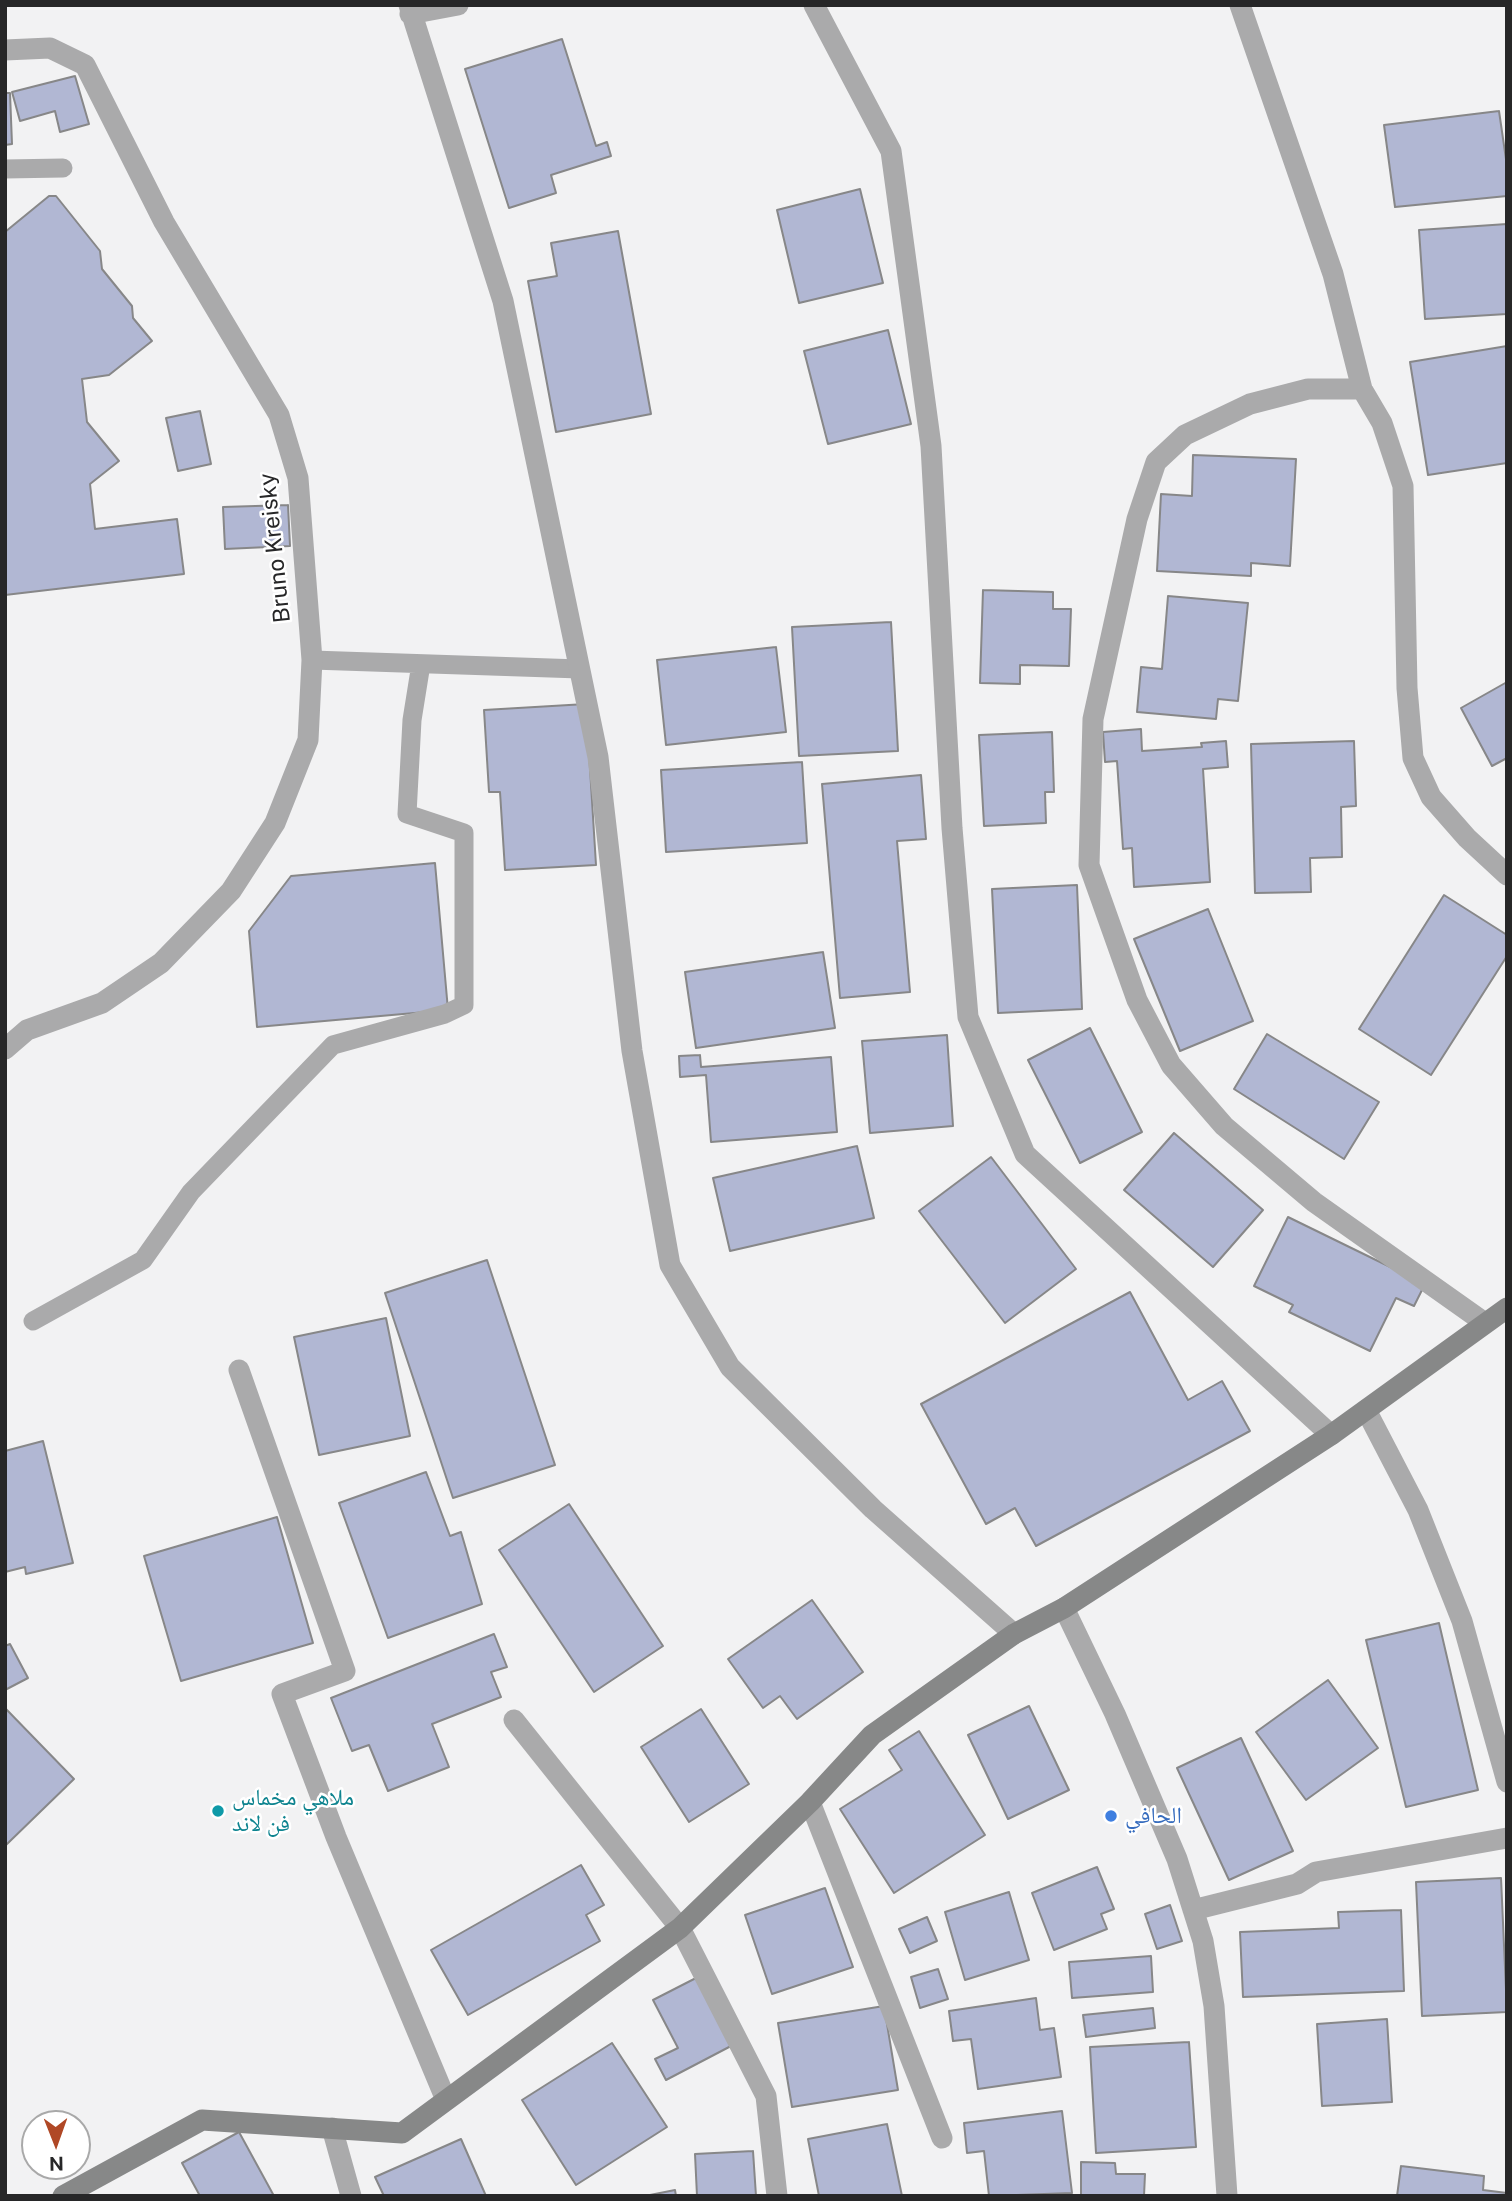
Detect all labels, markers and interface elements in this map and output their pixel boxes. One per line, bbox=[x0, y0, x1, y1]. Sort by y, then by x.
street label: Bruno Kreisky bbox=[253, 472, 297, 624]
place label: ملاهي مخماس فن لاند bbox=[232, 1784, 354, 1838]
place label: الحافي bbox=[1125, 1802, 1182, 1830]
marker: ملاهي مخماس فن لاند bbox=[210, 1803, 226, 1819]
marker: الحافي bbox=[1103, 1808, 1119, 1824]
north arrow bbox=[21, 2110, 91, 2180]
text: N bbox=[49, 2153, 64, 2175]

